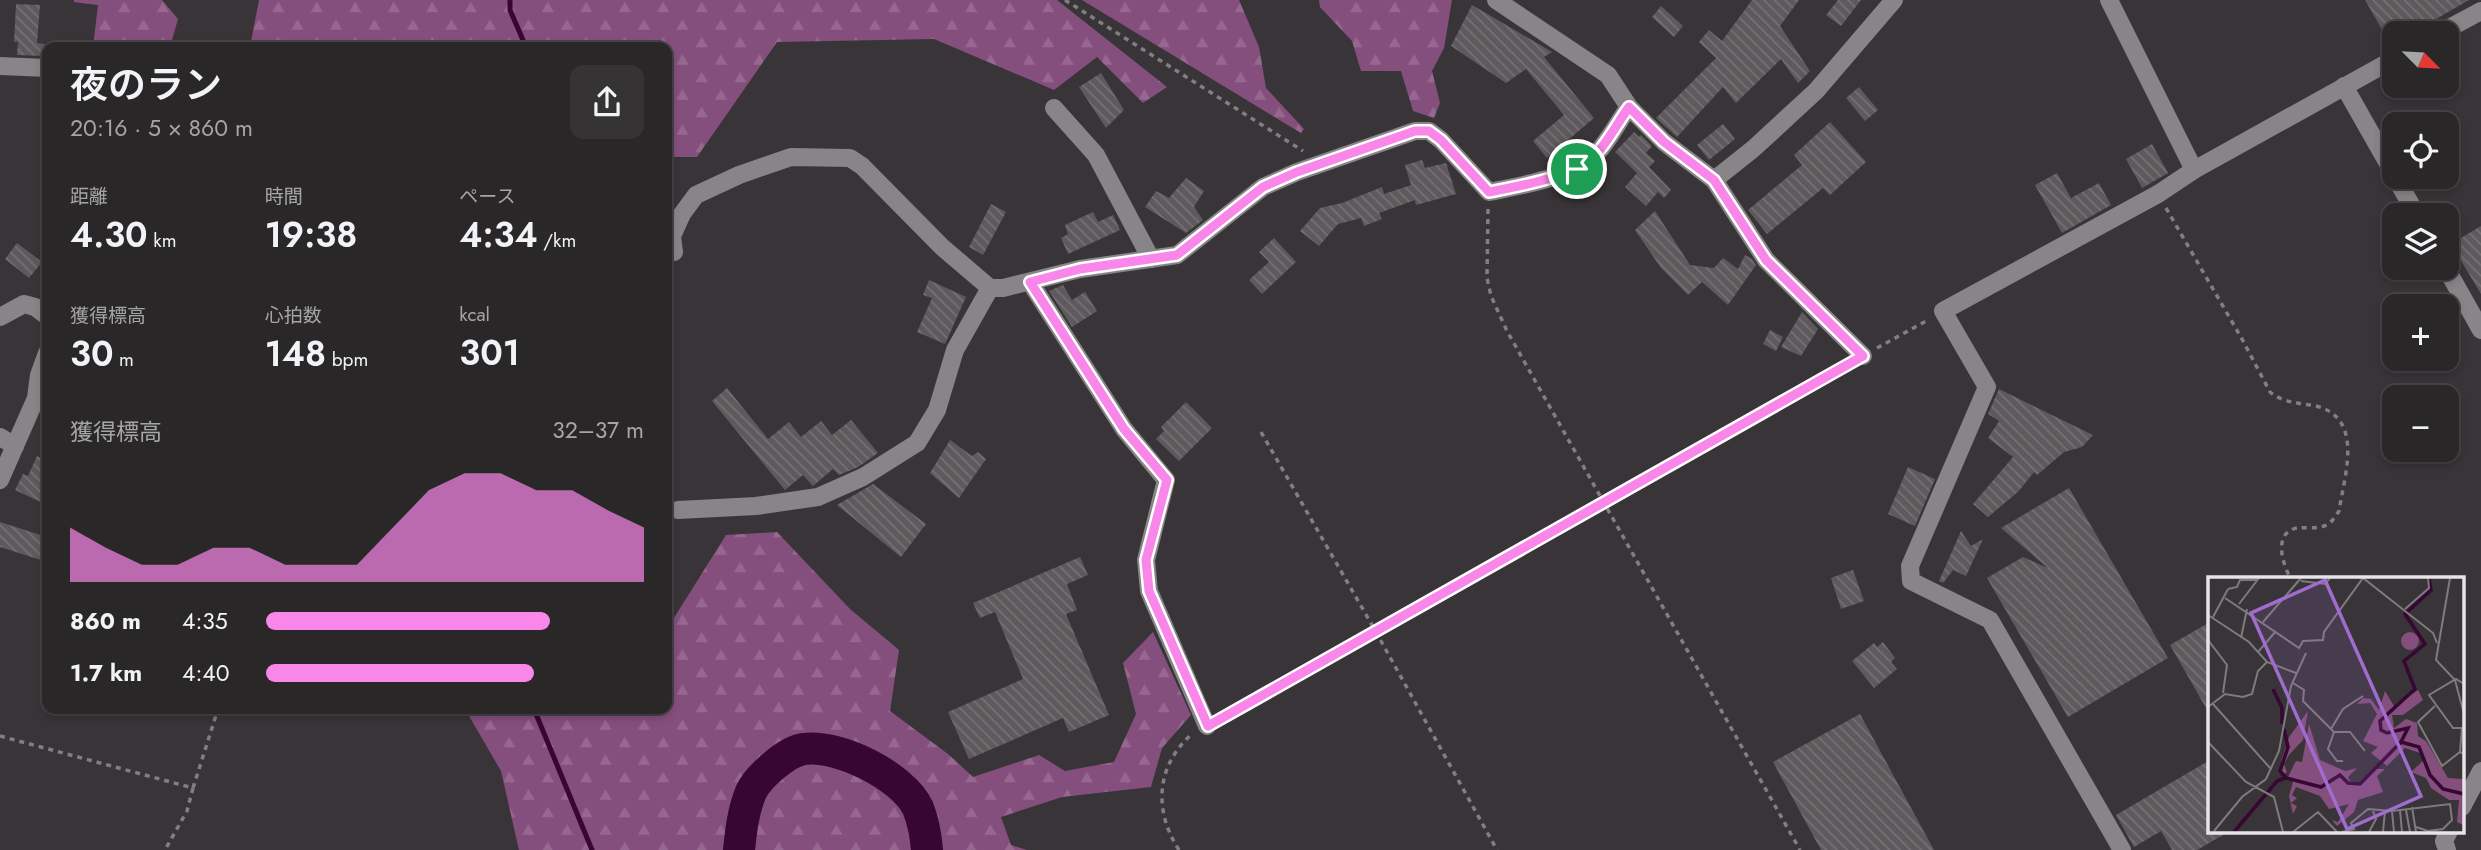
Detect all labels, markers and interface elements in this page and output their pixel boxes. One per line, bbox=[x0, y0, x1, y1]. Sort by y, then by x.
north arrow bbox=[2382, 21, 2459, 98]
map controls bbox=[2382, 21, 2459, 462]
text: 夜のラン bbox=[70, 57, 222, 112]
button: share bbox=[570, 65, 644, 139]
text: 20:16 · 5 × 860 m bbox=[70, 111, 253, 145]
button: locate bbox=[2382, 112, 2459, 189]
pin bbox=[1547, 139, 1607, 199]
icon: arrive bbox=[1558, 150, 1596, 188]
text: 距離 bbox=[70, 183, 108, 210]
text: 時間 bbox=[265, 183, 303, 210]
text: ペース bbox=[459, 183, 515, 210]
button: layers bbox=[2382, 203, 2459, 280]
text: 4.30 bbox=[70, 210, 148, 260]
text: 19:38 bbox=[265, 210, 357, 260]
text: 4:34 bbox=[459, 210, 538, 260]
text: km bbox=[148, 227, 177, 254]
text: /km bbox=[538, 227, 576, 254]
button: + bbox=[2382, 294, 2459, 371]
text: kcal bbox=[459, 301, 490, 328]
text: 獲得標高 bbox=[70, 302, 146, 329]
text: 心拍数 bbox=[265, 302, 322, 329]
text: 301 bbox=[459, 328, 520, 378]
text: 30 bbox=[70, 329, 113, 379]
text: 148 bbox=[265, 329, 326, 379]
text: m bbox=[113, 346, 134, 373]
text: bpm bbox=[326, 346, 368, 373]
button: − bbox=[2382, 385, 2459, 462]
text: 32–37 m bbox=[552, 413, 644, 447]
text: 獲得標高 bbox=[70, 415, 162, 449]
inset map bbox=[2208, 577, 2464, 832]
text: 860 m bbox=[70, 604, 141, 638]
text: 4:35 bbox=[182, 604, 228, 638]
text: 1.7 km bbox=[70, 656, 142, 690]
text: 4:40 bbox=[182, 656, 230, 690]

